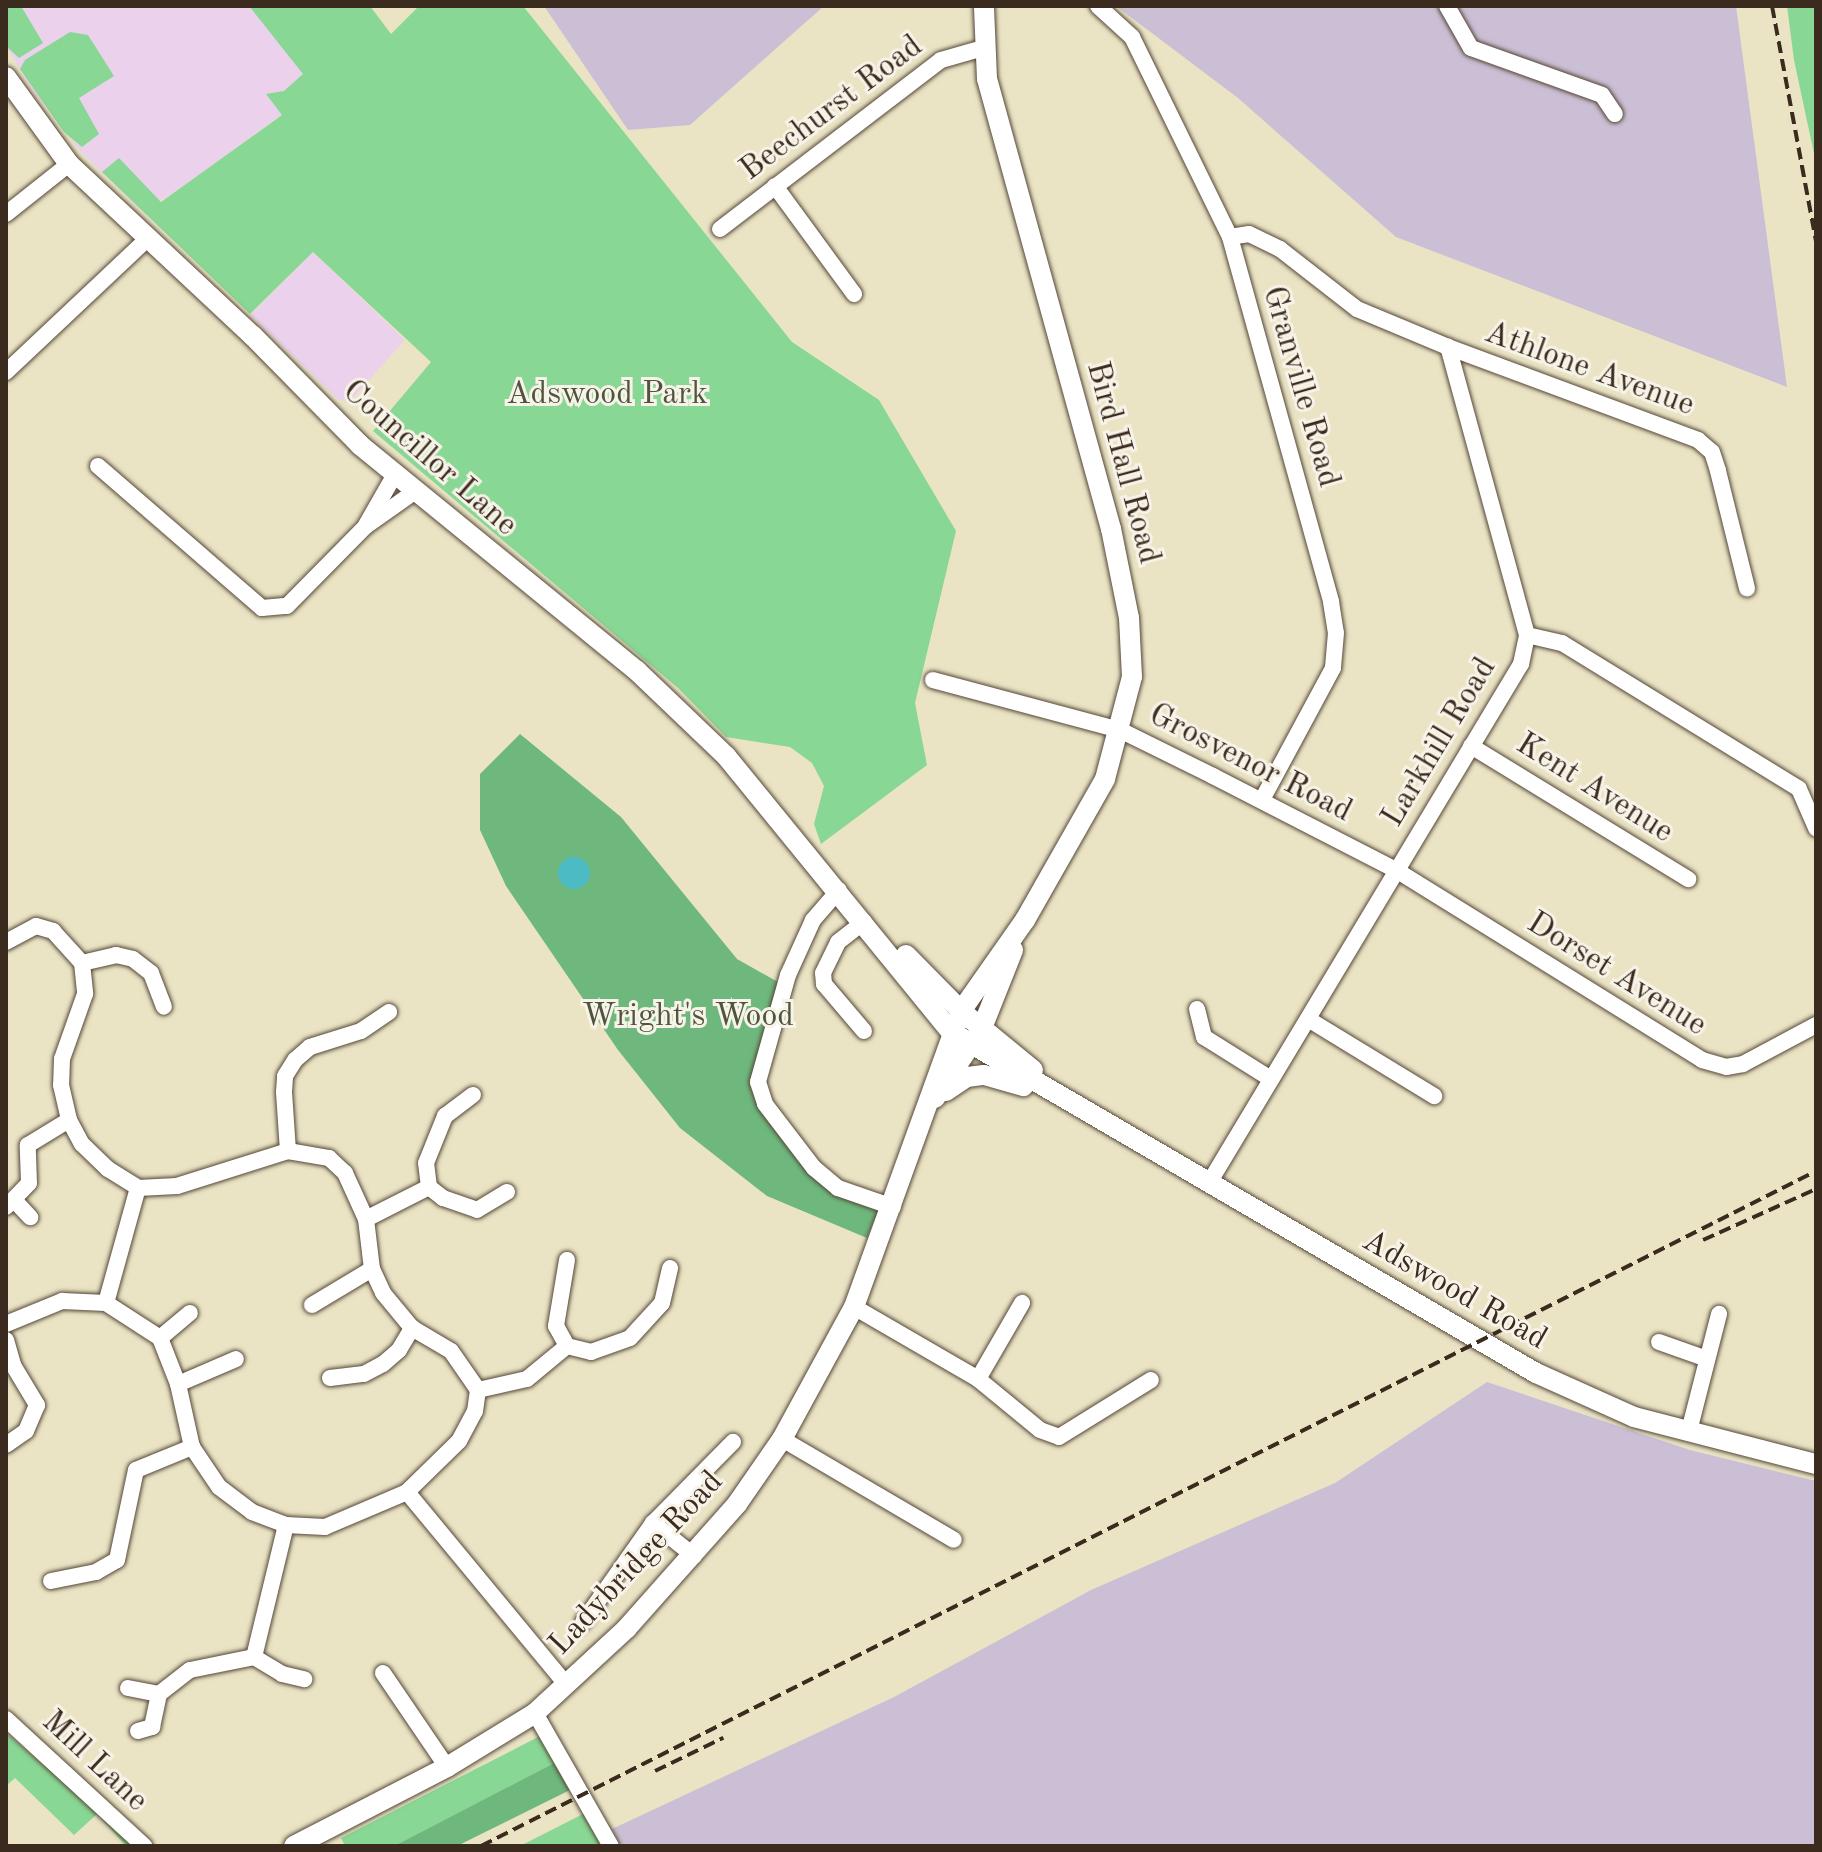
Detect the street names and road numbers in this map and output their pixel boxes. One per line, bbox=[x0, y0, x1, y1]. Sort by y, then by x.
street label: Beechurst Road bbox=[733, 28, 931, 190]
street label: Granville Road bbox=[1253, 282, 1347, 492]
street label: Athlone Avenue bbox=[1479, 314, 1699, 426]
street label: Bird Hall Road bbox=[1077, 358, 1167, 568]
street label: Councillor Lane bbox=[334, 373, 524, 545]
street label: Larkhill Road bbox=[1374, 651, 1506, 835]
street label: Grosvenor Road bbox=[1142, 696, 1358, 832]
street label: Kent Avenue bbox=[1508, 726, 1680, 852]
street label: Dorset Avenue bbox=[1519, 905, 1713, 1045]
street label: Adswood Road bbox=[1355, 1223, 1553, 1359]
street label: Ladybridge Road bbox=[542, 1464, 732, 1664]
street label: Mill Lane bbox=[33, 1703, 155, 1821]

